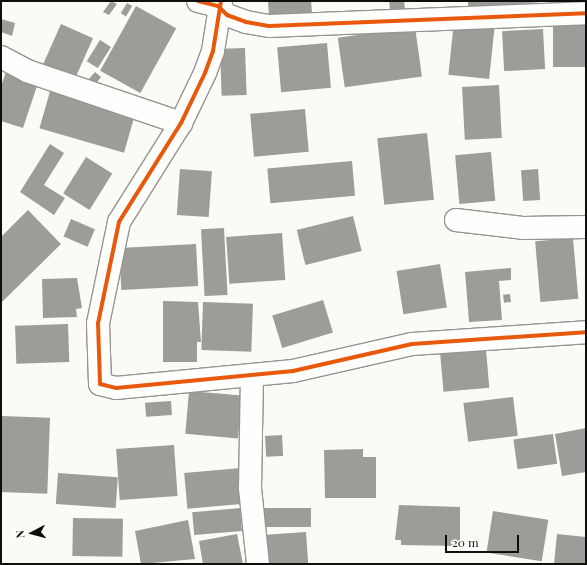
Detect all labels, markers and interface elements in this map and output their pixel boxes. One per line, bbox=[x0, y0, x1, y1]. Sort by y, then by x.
north arrow bbox=[12, 513, 52, 553]
scale bar bbox=[447, 527, 521, 553]
text: N bbox=[12, 530, 27, 539]
text: 20 m bbox=[452, 534, 479, 550]

